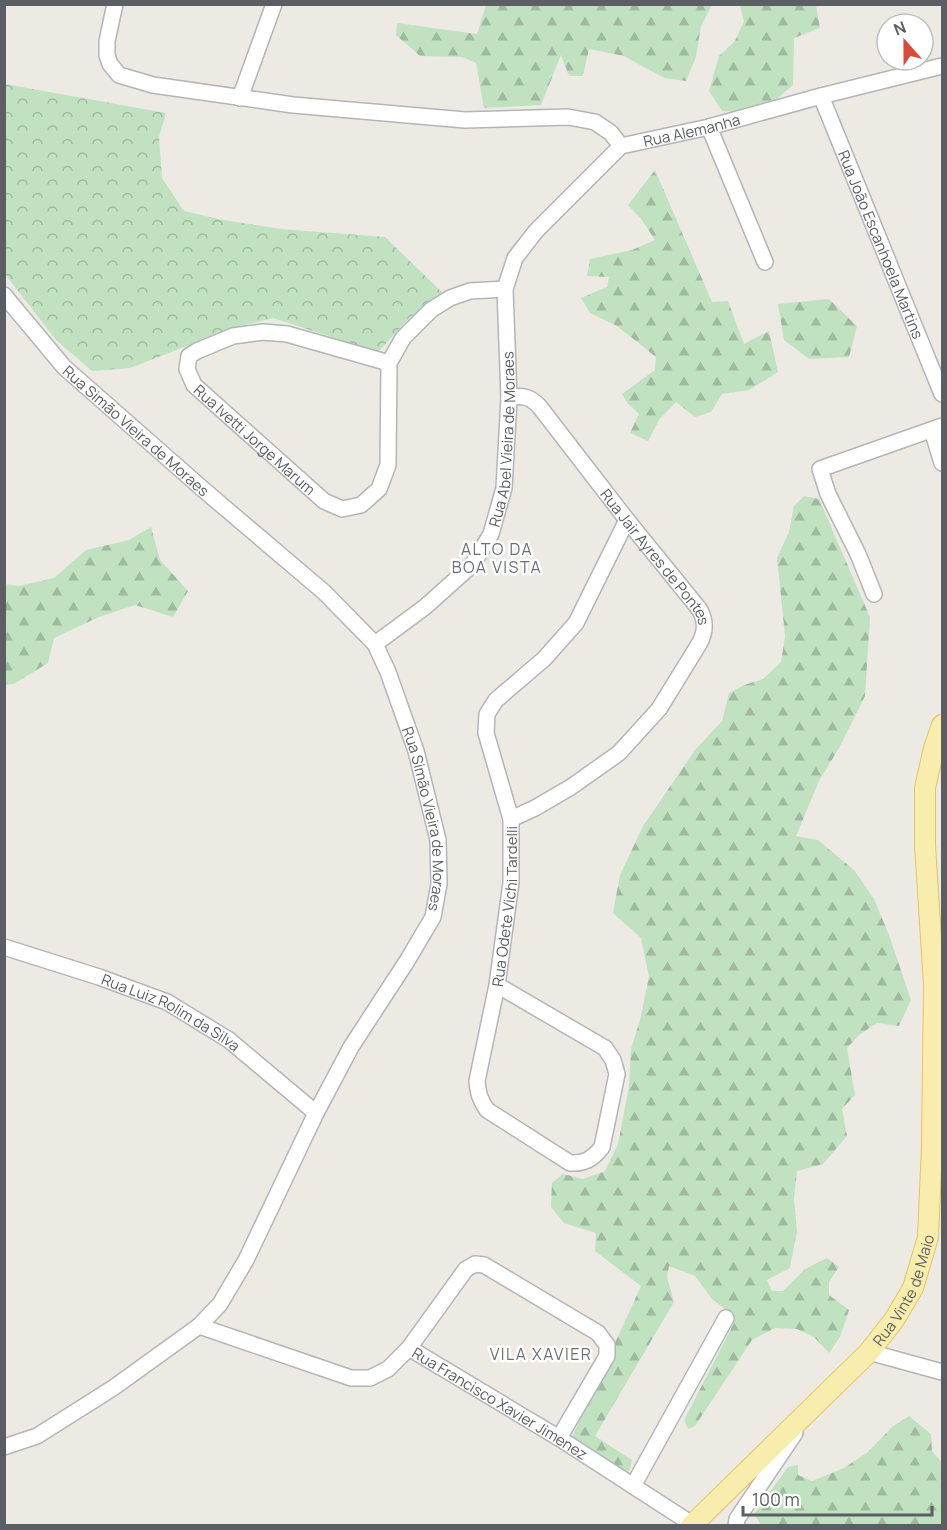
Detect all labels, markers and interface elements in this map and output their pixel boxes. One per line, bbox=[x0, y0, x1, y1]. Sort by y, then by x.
north arrow bbox=[875, 12, 935, 72]
text: N bbox=[890, 16, 909, 40]
street label: Rua Alemanha bbox=[641, 108, 742, 151]
street label: Rua João Escanhoela Martins bbox=[833, 147, 929, 342]
street label: Rua Abel Vieira de Moraes bbox=[483, 351, 520, 529]
street label: Rua Simão Vieira de Moraes bbox=[58, 360, 214, 501]
street label: Rua Ivetti Jorge Marum bbox=[189, 379, 320, 499]
street label: Rua Jair Ayres de Pontes bbox=[596, 484, 715, 627]
district label: ALTO DA BOA VISTA bbox=[452, 538, 542, 578]
street label: Rua Simão Vieira de Moraes bbox=[398, 723, 450, 913]
street label: Rua Odete Vichi Tardelli bbox=[486, 826, 522, 988]
street label: Rua Luiz Rolim da Silva bbox=[99, 968, 245, 1056]
street label: Rua Vinte de Maio bbox=[867, 1232, 939, 1350]
street label: Rua Francisco Xavier Jimenez bbox=[408, 1342, 592, 1464]
district label: VILA XAVIER bbox=[490, 1343, 592, 1365]
scale bar bbox=[743, 1479, 932, 1517]
text: 100 m bbox=[752, 1487, 800, 1511]

